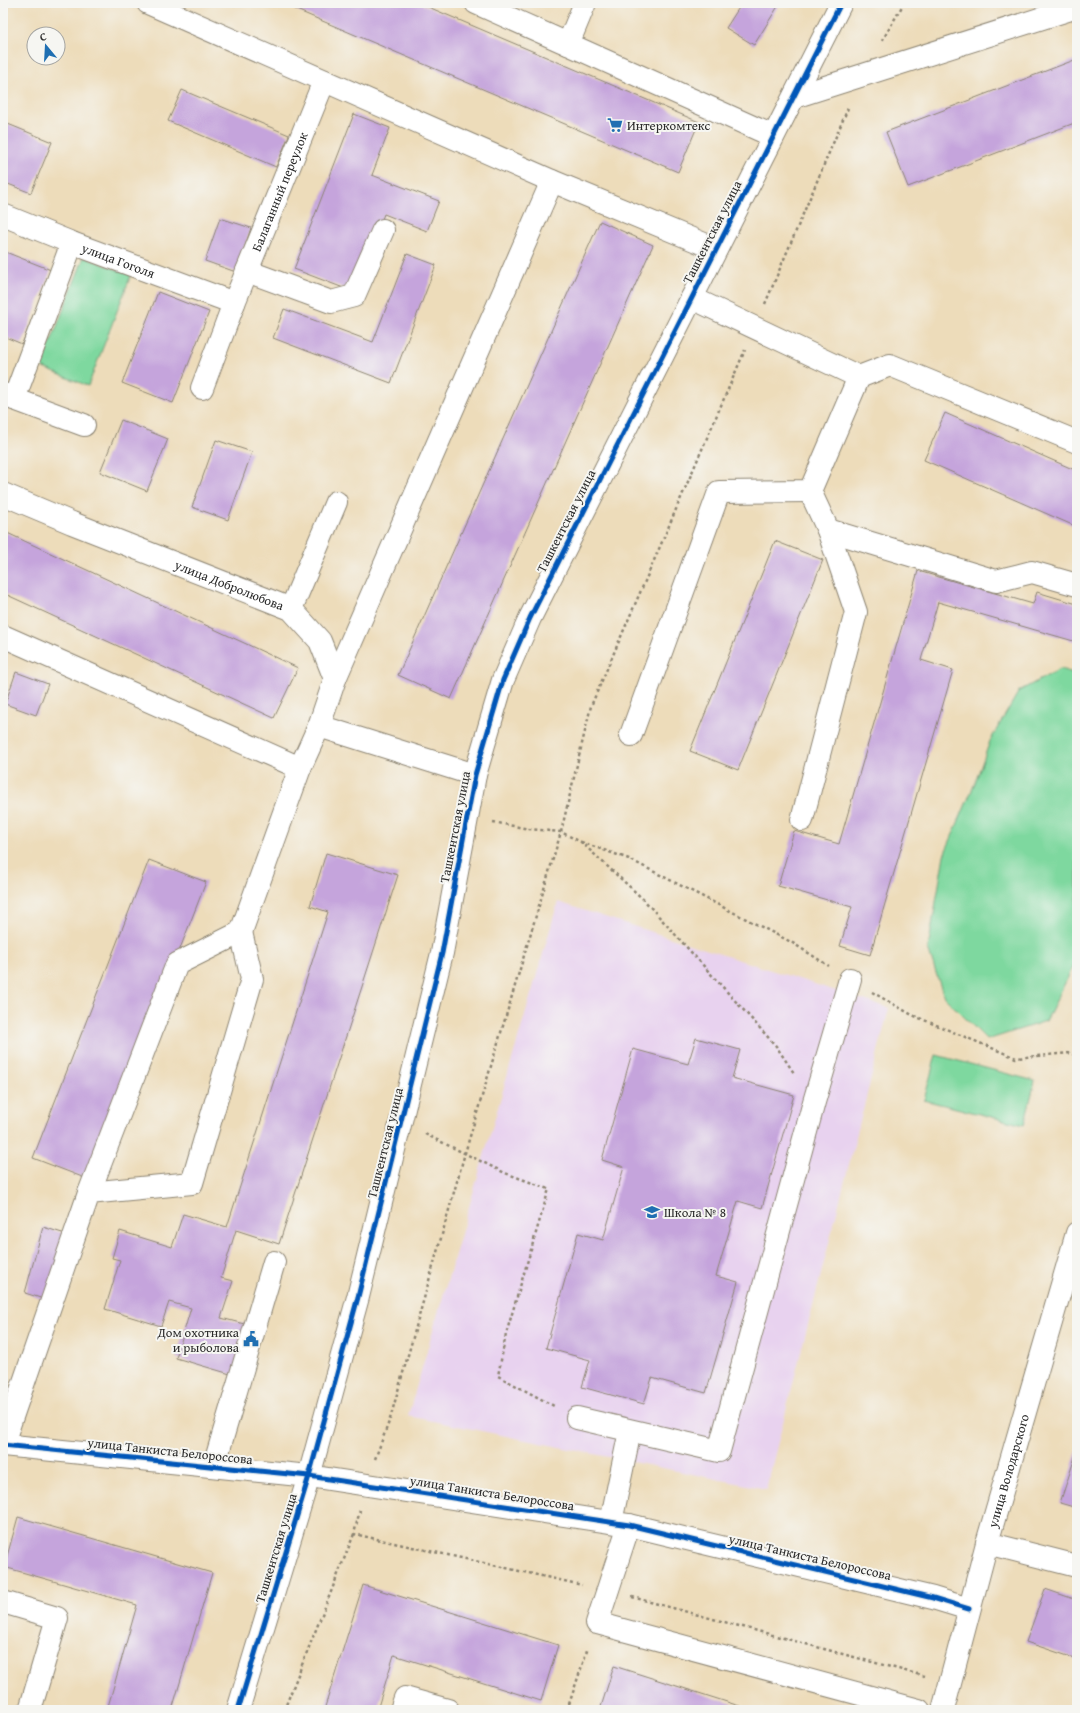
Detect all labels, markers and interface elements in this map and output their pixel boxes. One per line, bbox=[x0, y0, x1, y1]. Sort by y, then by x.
north arrow bbox=[26, 26, 66, 66]
text: С bbox=[37, 28, 48, 45]
supermarket icon: Интеркомтекс bbox=[606, 116, 624, 134]
place label: Интеркомтекс bbox=[627, 116, 711, 135]
street label: Балаганный переулок bbox=[246, 129, 312, 254]
street label: Ташкентская улица bbox=[678, 176, 747, 287]
street label: улица Гоголя bbox=[78, 238, 158, 283]
street label: Ташкентская улица bbox=[532, 465, 601, 576]
street label: улица Добролюбова bbox=[171, 554, 288, 615]
street label: Ташкентская улица bbox=[435, 769, 475, 884]
street label: Ташкентская улица bbox=[362, 1085, 408, 1200]
school or university icon: Школа № 8 bbox=[643, 1203, 661, 1221]
place label: Школа № 8 bbox=[664, 1203, 726, 1222]
place label: Дом охотника и рыболова bbox=[156, 1323, 240, 1357]
public building icon: Дом охотника и рыболова bbox=[242, 1330, 260, 1348]
street label: улица Володарского bbox=[982, 1411, 1034, 1531]
street label: улица Танкиста Белороссова bbox=[85, 1433, 254, 1469]
street label: улица Танкиста Белороссова bbox=[407, 1470, 576, 1516]
street label: Ташкентская улица bbox=[250, 1490, 302, 1605]
street label: улица Танкиста Белороссова bbox=[726, 1529, 894, 1585]

